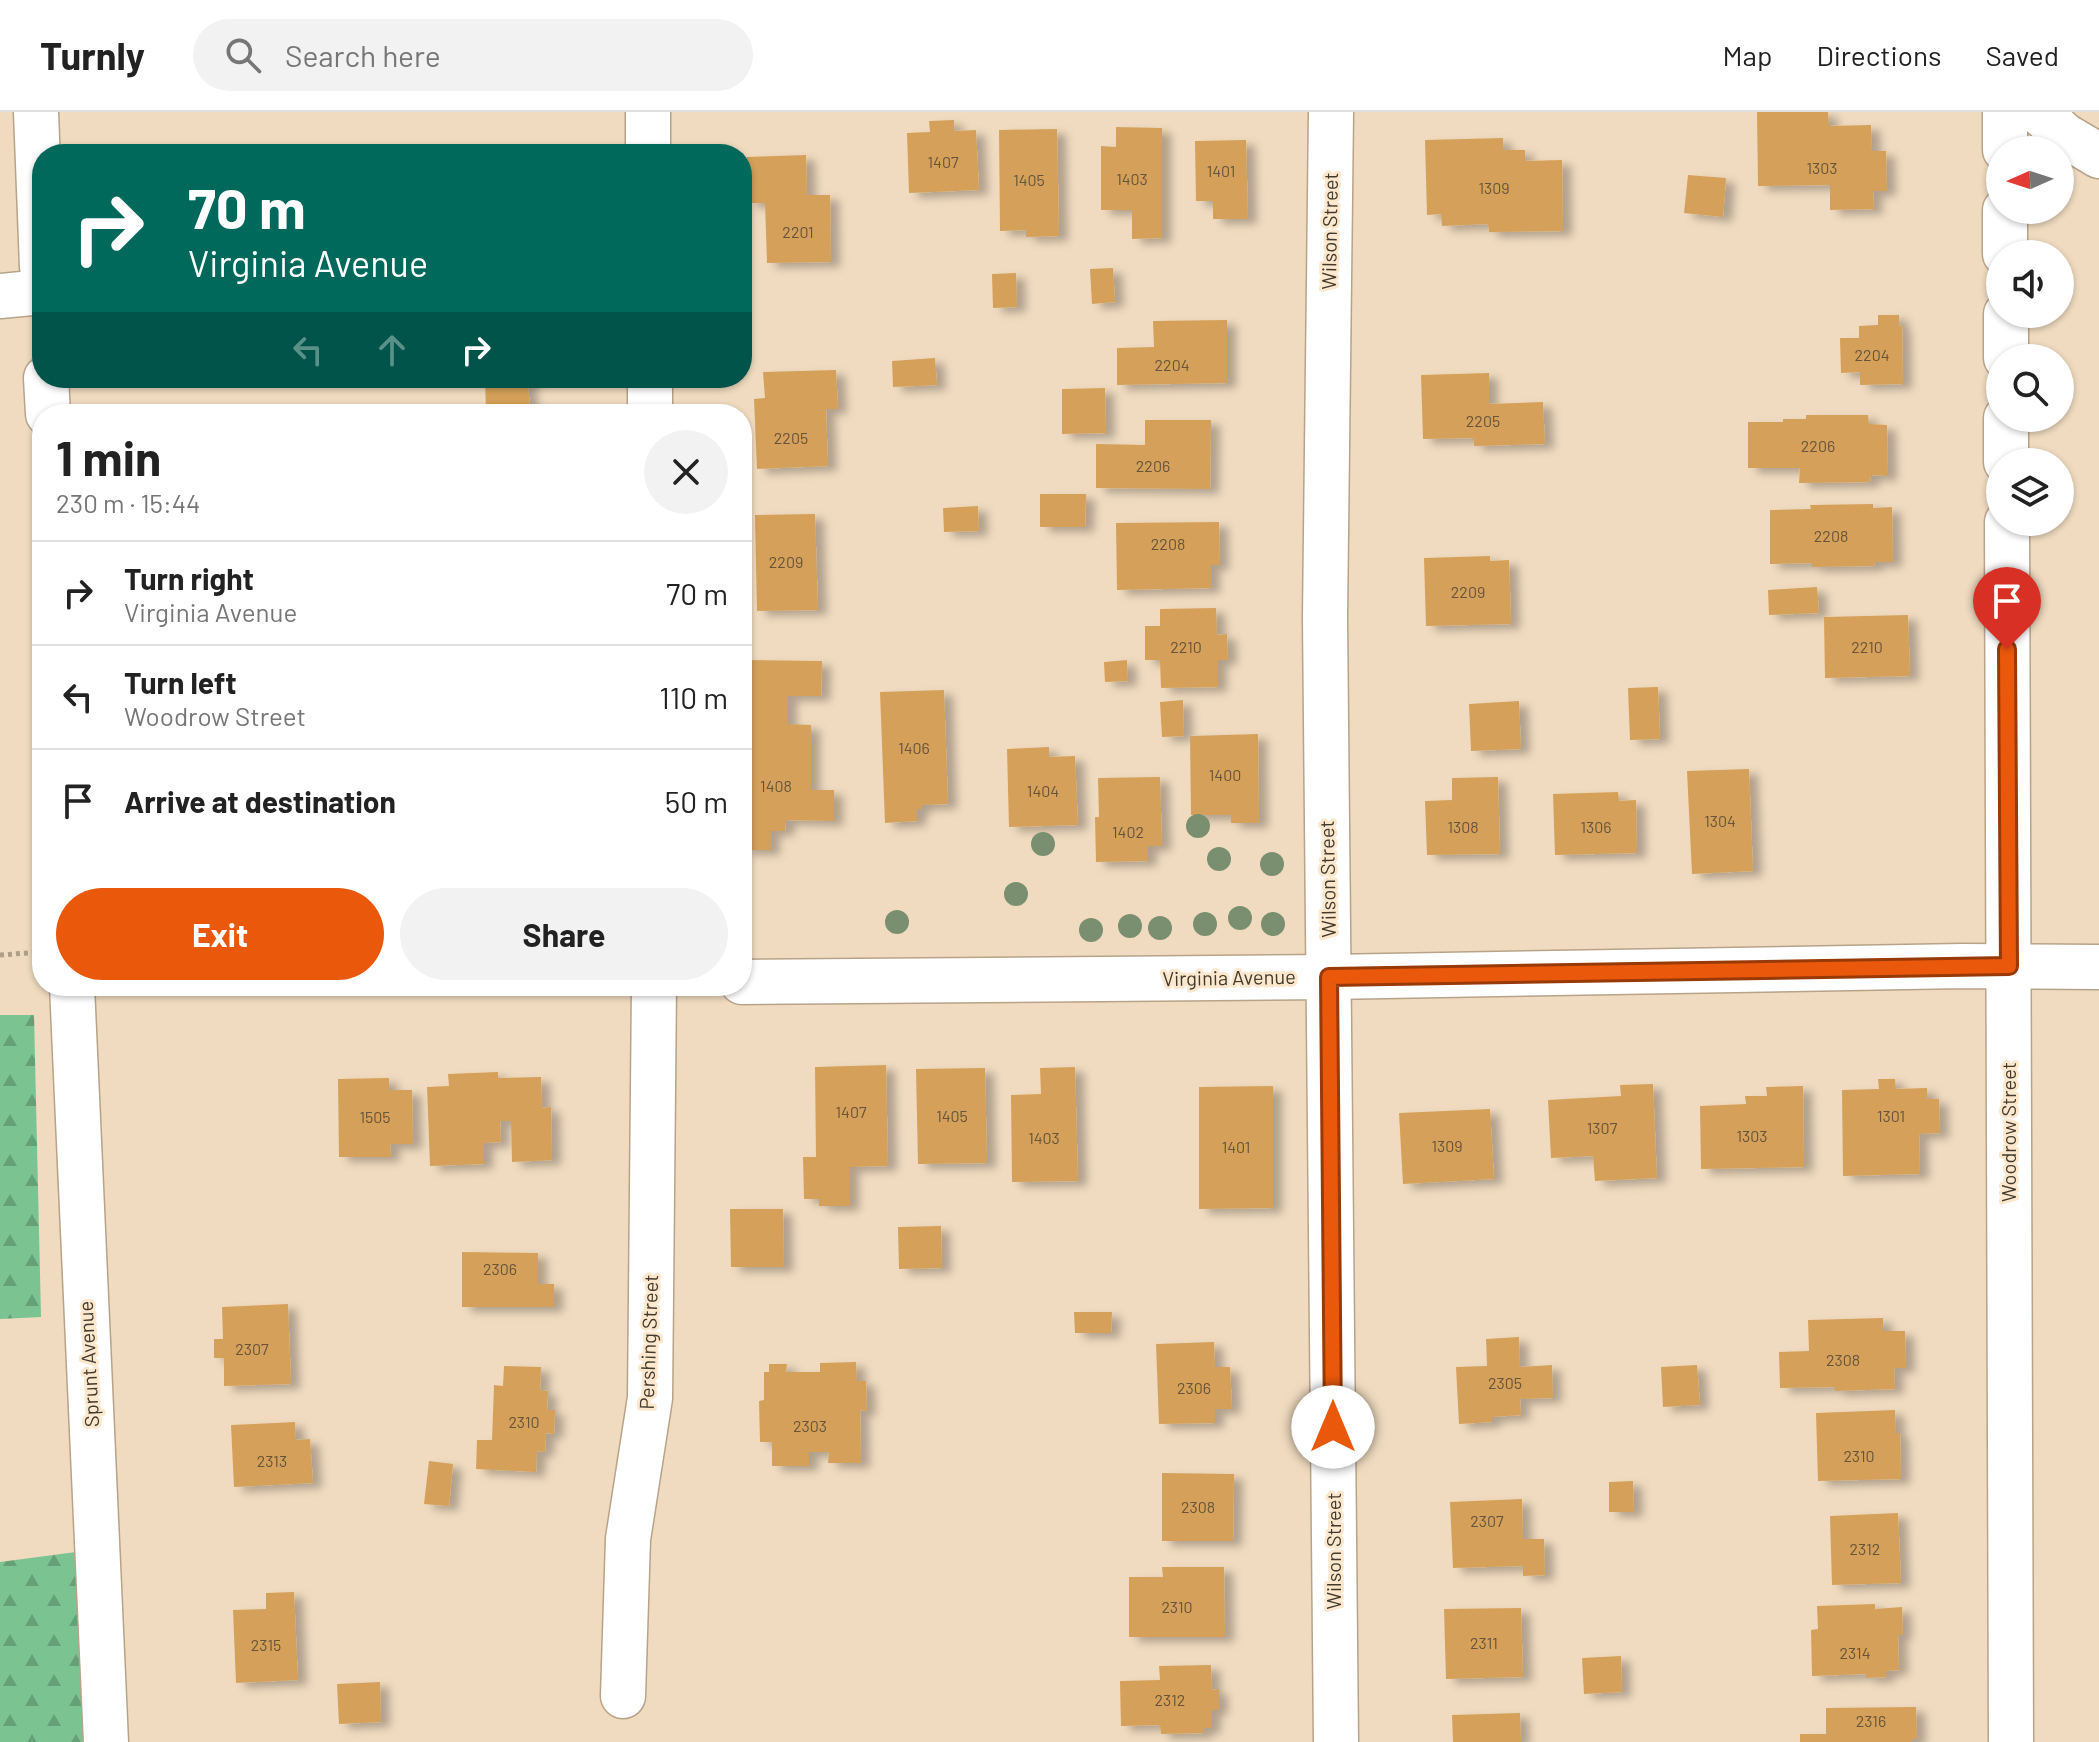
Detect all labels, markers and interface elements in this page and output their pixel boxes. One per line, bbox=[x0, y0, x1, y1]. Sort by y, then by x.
search box bbox=[193, 19, 753, 91]
text: Turnly bbox=[40, 32, 145, 78]
icon: search bbox=[221, 33, 265, 77]
text: Search here bbox=[285, 37, 441, 73]
text: Map bbox=[1723, 38, 1772, 72]
text: Directions bbox=[1816, 38, 1942, 72]
text: Saved bbox=[1986, 38, 2059, 72]
north arrow bbox=[1986, 136, 2074, 224]
map controls bbox=[1986, 136, 2074, 536]
house number: 1407 bbox=[927, 152, 959, 171]
house number: 1303 bbox=[1806, 158, 1838, 177]
house number: 1401 bbox=[1207, 161, 1235, 180]
house number: 1403 bbox=[1116, 169, 1148, 188]
house number: 1405 bbox=[1013, 170, 1045, 189]
street label: Wilson Street bbox=[1316, 172, 1342, 290]
text: 70 m bbox=[188, 173, 306, 240]
icon: right bbox=[56, 176, 160, 280]
house number: 1309 bbox=[1478, 178, 1510, 197]
house number: 2201 bbox=[782, 222, 814, 241]
button: sound bbox=[1986, 240, 2074, 328]
text: Virginia Avenue bbox=[188, 241, 428, 284]
icon: left bbox=[286, 328, 330, 372]
icon: ahead bbox=[370, 328, 414, 372]
icon: right bbox=[454, 328, 498, 372]
button: search bbox=[1986, 344, 2074, 432]
house number: 2204 bbox=[1854, 345, 1890, 364]
house number: 2204 bbox=[1154, 355, 1190, 374]
house number: 2205 bbox=[1466, 411, 1500, 430]
text: 1 min bbox=[56, 428, 161, 486]
house number: 2205 bbox=[774, 428, 808, 447]
button: close bbox=[644, 430, 728, 514]
house number: 2206 bbox=[1801, 436, 1835, 455]
button: layers bbox=[1986, 448, 2074, 536]
house number: 2206 bbox=[1136, 456, 1170, 475]
text: 230 m · 15:44 bbox=[56, 487, 200, 518]
house number: 2208 bbox=[1814, 526, 1848, 545]
house number: 2208 bbox=[1151, 534, 1185, 553]
house number: 2209 bbox=[769, 552, 803, 571]
text: Turn right bbox=[124, 560, 254, 596]
pin bbox=[1973, 567, 2041, 649]
icon: right bbox=[56, 571, 100, 615]
text: 70 m bbox=[666, 575, 728, 611]
icon: arrive bbox=[1985, 579, 2029, 623]
house number: 2209 bbox=[1451, 582, 1485, 601]
text: Virginia Avenue bbox=[124, 596, 297, 627]
house number: 2210 bbox=[1170, 637, 1202, 656]
house number: 2210 bbox=[1851, 637, 1883, 656]
text: Turn left bbox=[124, 664, 237, 700]
icon: left bbox=[56, 675, 100, 719]
text: 110 m bbox=[659, 679, 728, 715]
text: Woodrow Street bbox=[124, 700, 306, 731]
house number: 1406 bbox=[898, 738, 930, 757]
house number: 1400 bbox=[1209, 765, 1241, 784]
house number: 1408 bbox=[760, 776, 792, 795]
icon: arrive bbox=[56, 779, 100, 823]
house number: 1404 bbox=[1027, 781, 1059, 800]
text: Arrive at destination bbox=[124, 783, 396, 819]
text: 50 m bbox=[665, 783, 728, 819]
house number: 1304 bbox=[1704, 811, 1736, 830]
house number: 1308 bbox=[1447, 817, 1479, 836]
house number: 1306 bbox=[1580, 817, 1612, 836]
street label: Wilson Street bbox=[1314, 820, 1340, 938]
house number: 1402 bbox=[1112, 822, 1144, 841]
button: Exit bbox=[56, 888, 384, 980]
button: Share bbox=[400, 888, 728, 980]
street label: Virginia Avenue bbox=[1162, 964, 1296, 990]
street label: Woodrow Street bbox=[1996, 1062, 2020, 1202]
house number: 1407 bbox=[835, 1102, 867, 1121]
house number: 1405 bbox=[936, 1106, 968, 1125]
house number: 1301 bbox=[1877, 1106, 1905, 1125]
house number: 1505 bbox=[359, 1107, 391, 1126]
house number: 1307 bbox=[1587, 1118, 1618, 1137]
house number: 1303 bbox=[1736, 1126, 1768, 1145]
house number: 1403 bbox=[1028, 1128, 1060, 1147]
house number: 1309 bbox=[1431, 1136, 1463, 1155]
house number: 1401 bbox=[1222, 1137, 1250, 1156]
house number: 2306 bbox=[483, 1259, 517, 1278]
street label: Pershing Street bbox=[634, 1274, 662, 1410]
street label: Sprunt Avenue bbox=[73, 1300, 103, 1428]
house number: 2307 bbox=[235, 1339, 269, 1358]
house number: 2308 bbox=[1826, 1350, 1860, 1369]
house number: 2305 bbox=[1488, 1373, 1522, 1392]
house number: 2306 bbox=[1177, 1378, 1211, 1397]
position arrow bbox=[1291, 1385, 1375, 1469]
house number: 2310 bbox=[508, 1412, 540, 1431]
house number: 2303 bbox=[793, 1416, 827, 1435]
house number: 2310 bbox=[1843, 1446, 1875, 1465]
house number: 2313 bbox=[257, 1451, 287, 1470]
street label: Wilson Street bbox=[1321, 1492, 1345, 1610]
house number: 2308 bbox=[1181, 1497, 1215, 1516]
house number: 2307 bbox=[1470, 1511, 1504, 1530]
house number: 2312 bbox=[1850, 1539, 1880, 1558]
house number: 2310 bbox=[1161, 1597, 1193, 1616]
house number: 2311 bbox=[1470, 1633, 1498, 1652]
house number: 2315 bbox=[251, 1635, 281, 1654]
house number: 2314 bbox=[1839, 1643, 1871, 1662]
house number: 2312 bbox=[1155, 1690, 1185, 1709]
house number: 2316 bbox=[1856, 1711, 1886, 1730]

